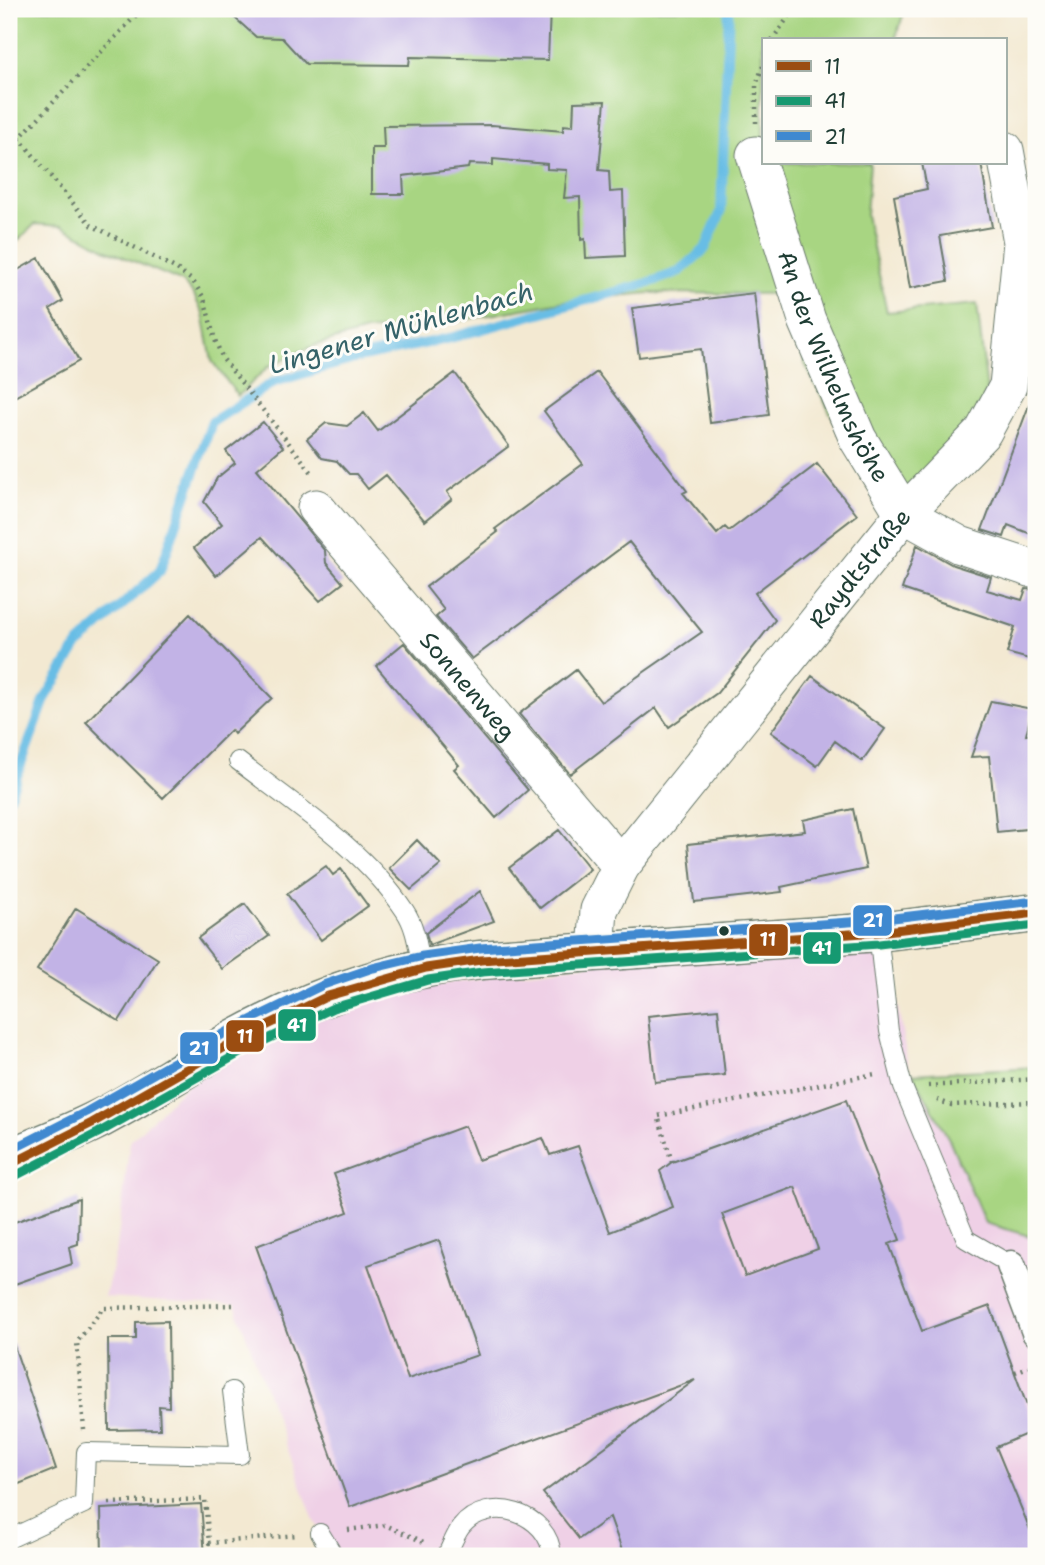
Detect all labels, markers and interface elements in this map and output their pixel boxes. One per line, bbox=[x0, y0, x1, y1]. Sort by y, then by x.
legend bbox=[762, 38, 1006, 164]
text: 11 bbox=[824, 53, 841, 81]
text: 41 bbox=[824, 87, 846, 115]
text: 21 bbox=[824, 123, 846, 151]
street label: An der Wilhelmshöhe bbox=[770, 247, 897, 488]
water label: Lingener Mühlenbach bbox=[264, 273, 537, 382]
street label: Raydtstraße bbox=[802, 502, 918, 635]
street label: Sonnenweg bbox=[412, 625, 523, 747]
line badge: 21 bbox=[852, 904, 893, 937]
text: 21 bbox=[862, 908, 884, 933]
line badge: 11 bbox=[748, 923, 789, 957]
unlabelled marker bbox=[717, 924, 731, 938]
text: 11 bbox=[760, 927, 776, 952]
line badge: 41 bbox=[802, 931, 842, 965]
text: 41 bbox=[812, 936, 832, 961]
line badge: 41 bbox=[277, 1008, 317, 1042]
text: 41 bbox=[287, 1013, 307, 1038]
line badge: 11 bbox=[225, 1019, 265, 1053]
text: 11 bbox=[237, 1024, 253, 1049]
line badge: 21 bbox=[179, 1031, 219, 1065]
text: 21 bbox=[188, 1036, 210, 1061]

